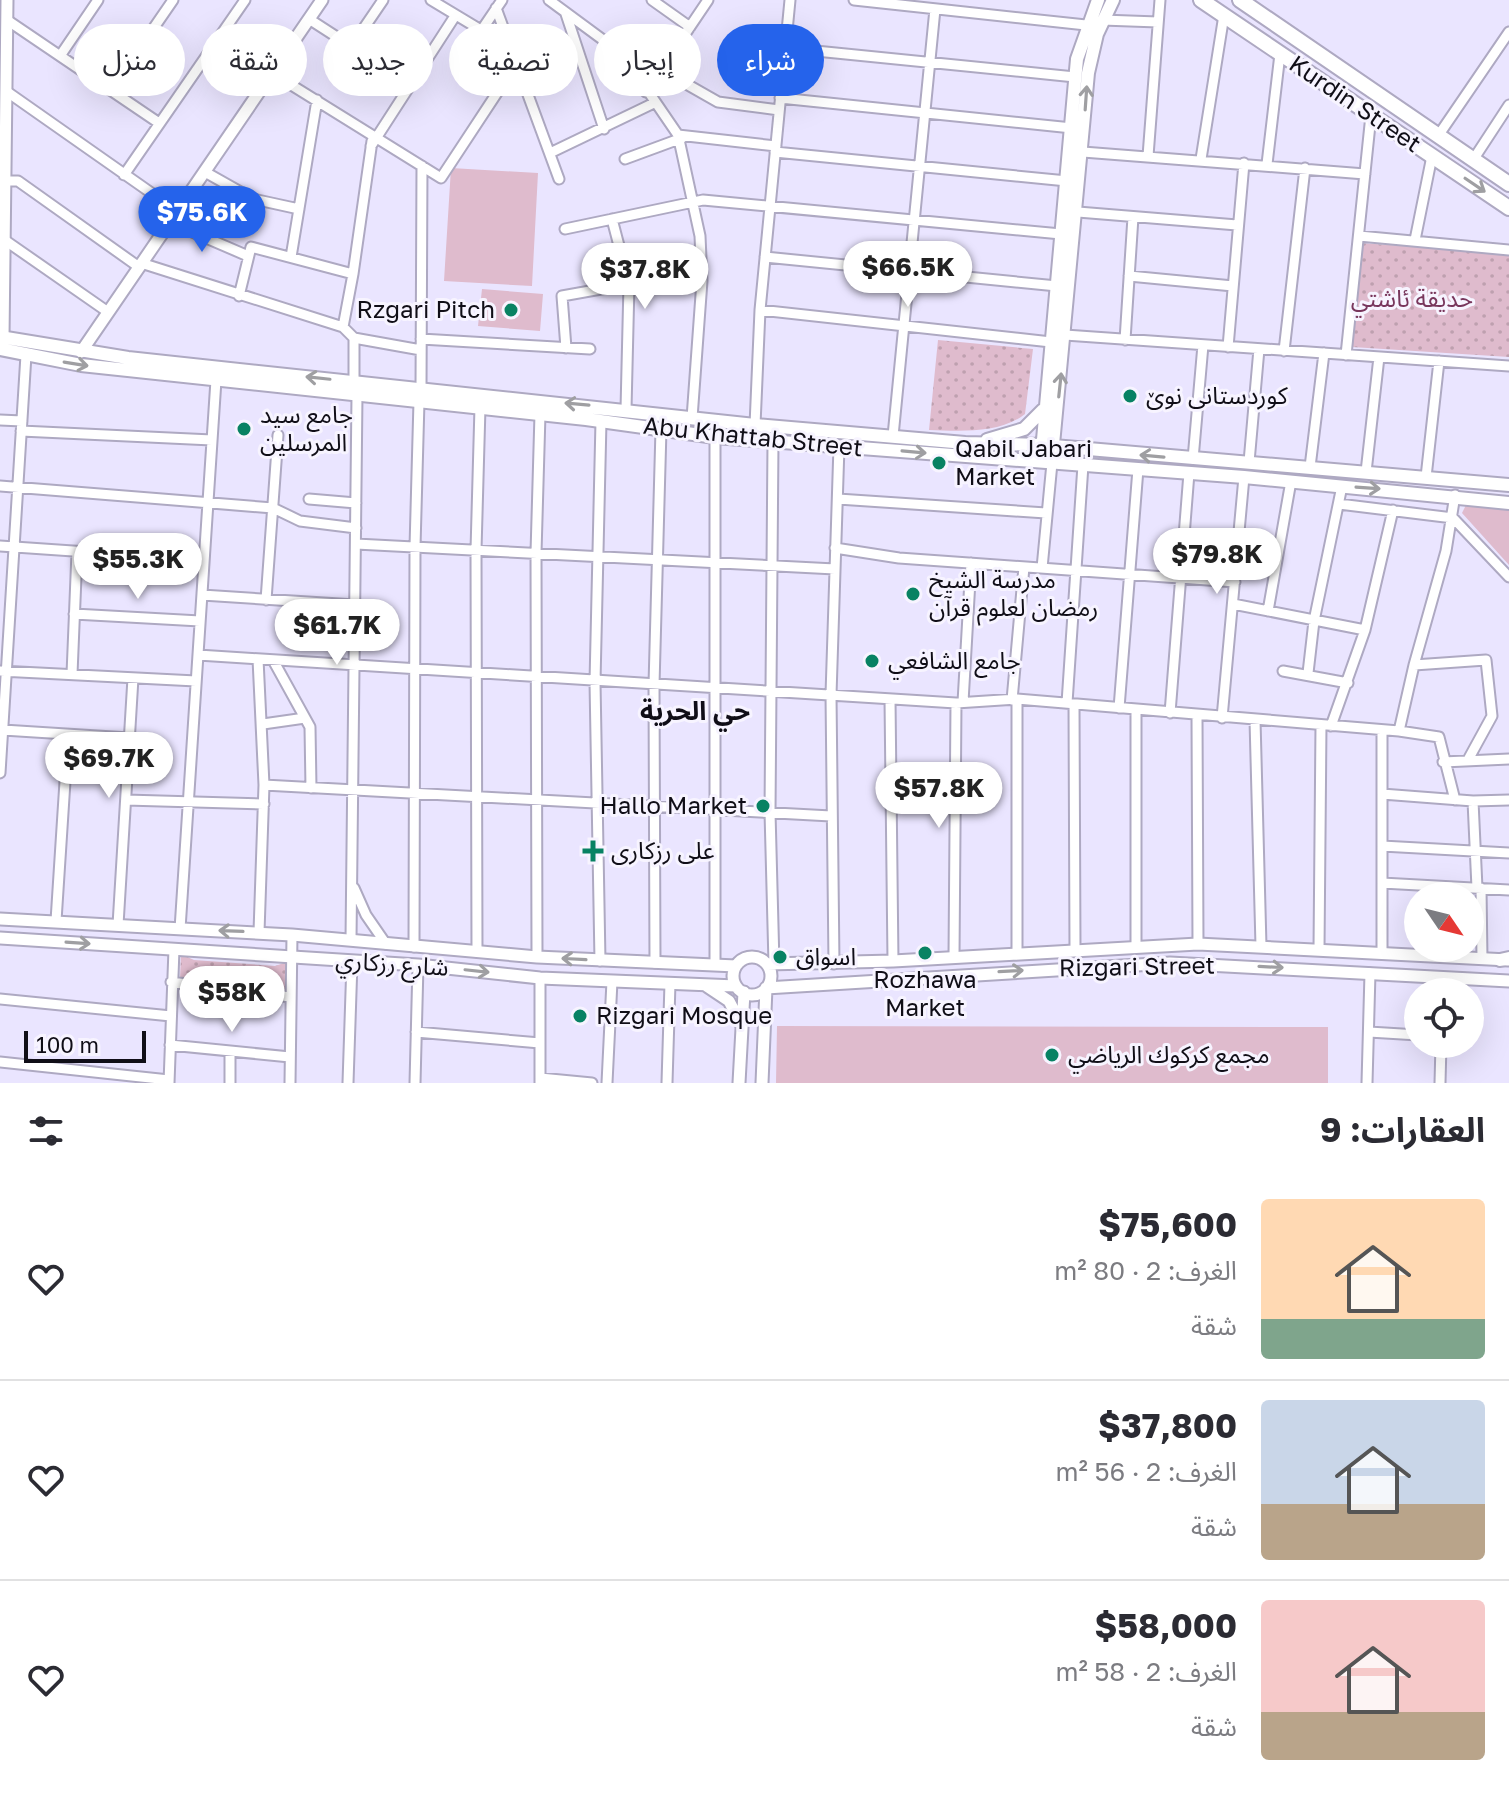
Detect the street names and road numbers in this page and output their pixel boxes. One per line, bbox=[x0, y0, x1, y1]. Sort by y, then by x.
street label: Kurdin Street bbox=[1284, 48, 1427, 157]
street label: Abu Khattab Street bbox=[642, 410, 864, 461]
street label: شارع رزكاري bbox=[334, 944, 450, 986]
street label: Rizgari Street bbox=[1059, 950, 1215, 981]

